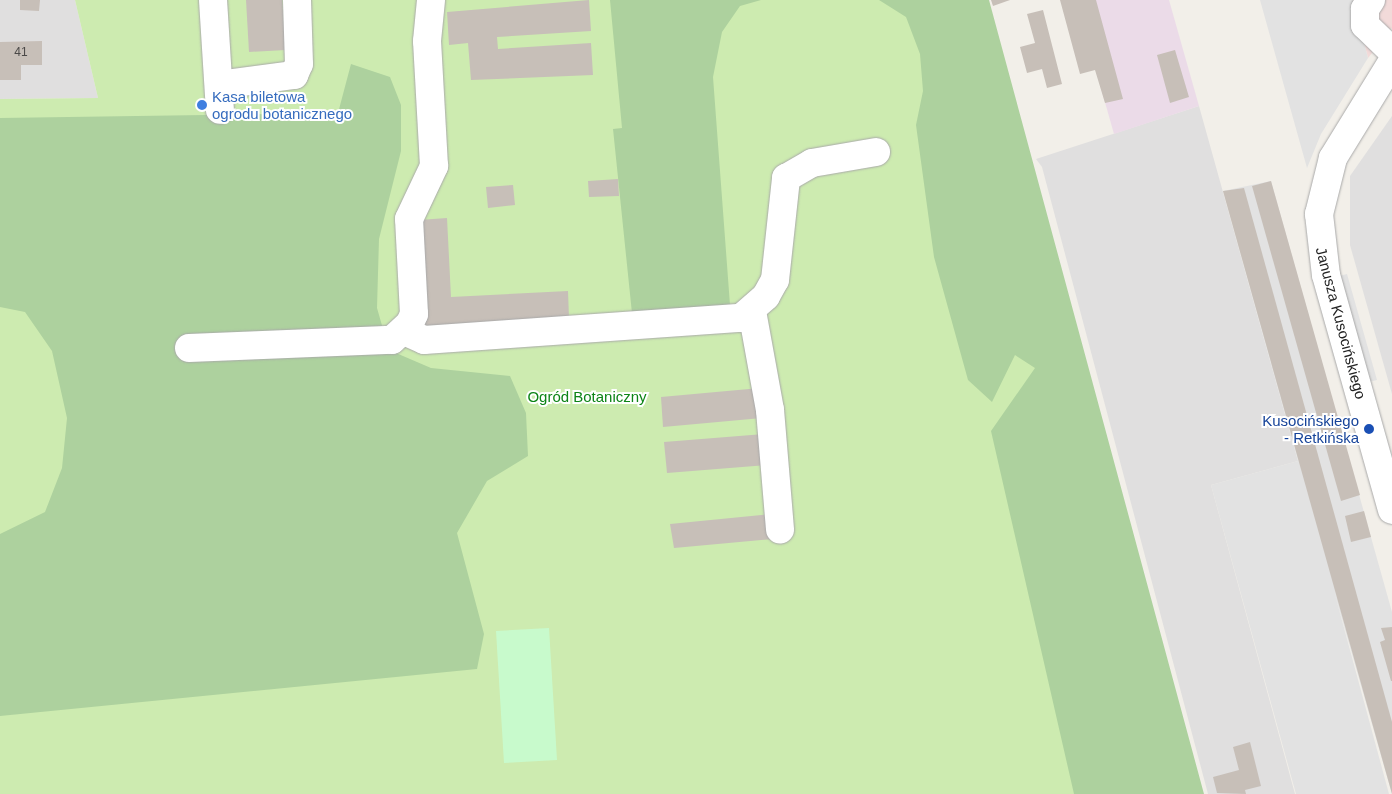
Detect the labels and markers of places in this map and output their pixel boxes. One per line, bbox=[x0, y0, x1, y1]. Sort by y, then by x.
place label: Kasa biletowa ogrodu botanicznego bbox=[212, 87, 352, 122]
marker: Kasa biletowa ogrodu botanicznego bbox=[196, 99, 208, 111]
place label: Kusocińskiego - Retkińska bbox=[1262, 411, 1359, 446]
marker: Kusocińskiego - Retkińska bbox=[1363, 423, 1375, 435]

